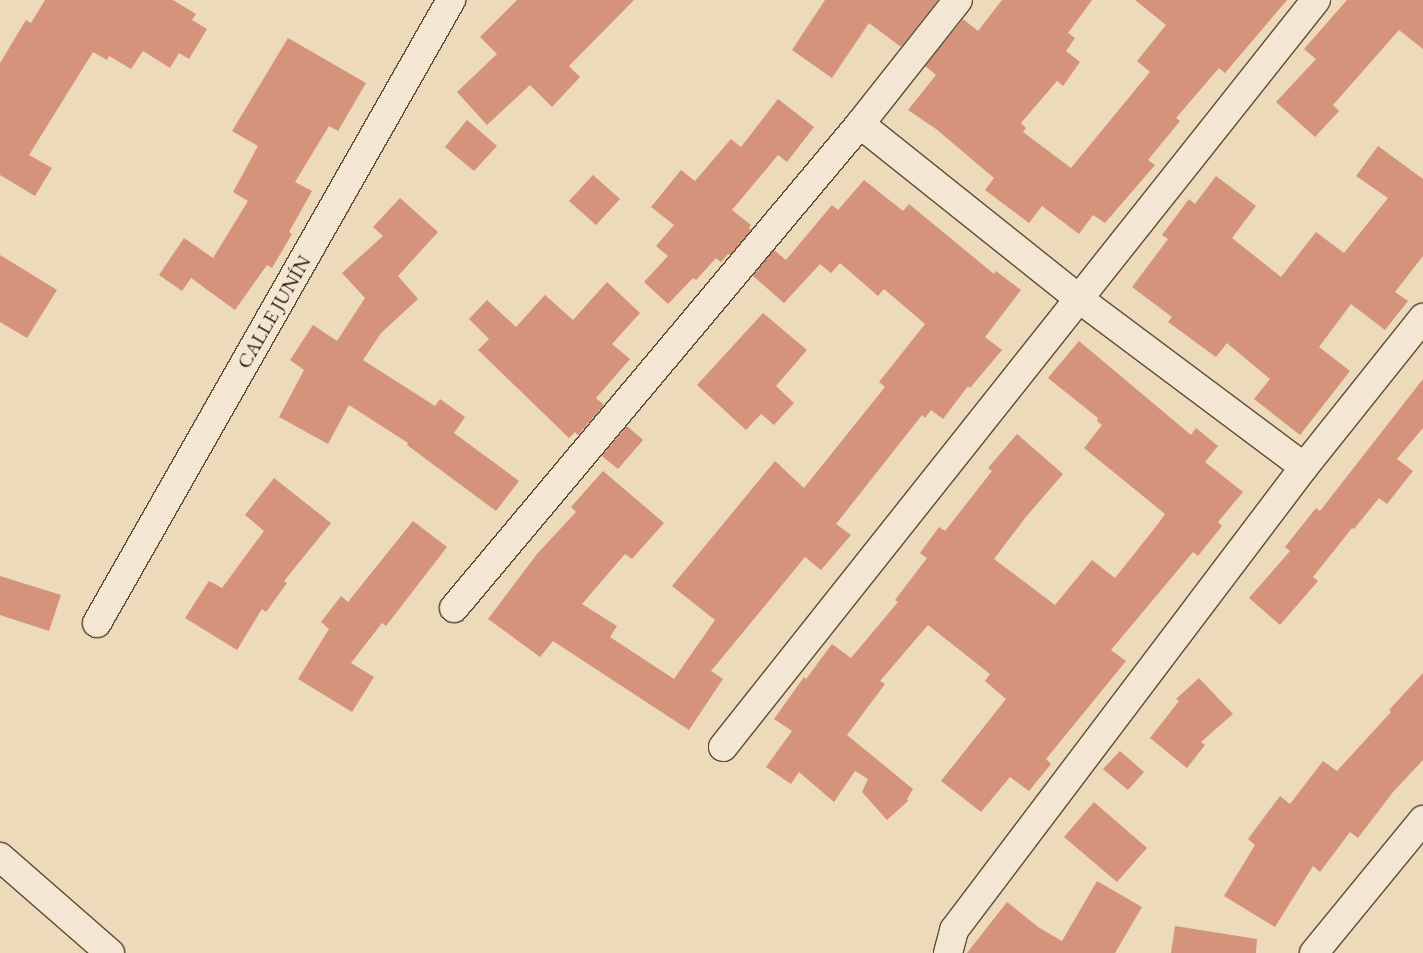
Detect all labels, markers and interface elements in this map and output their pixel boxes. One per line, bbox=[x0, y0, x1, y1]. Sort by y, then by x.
street label: CALLE JUNÍN bbox=[232, 251, 316, 373]

